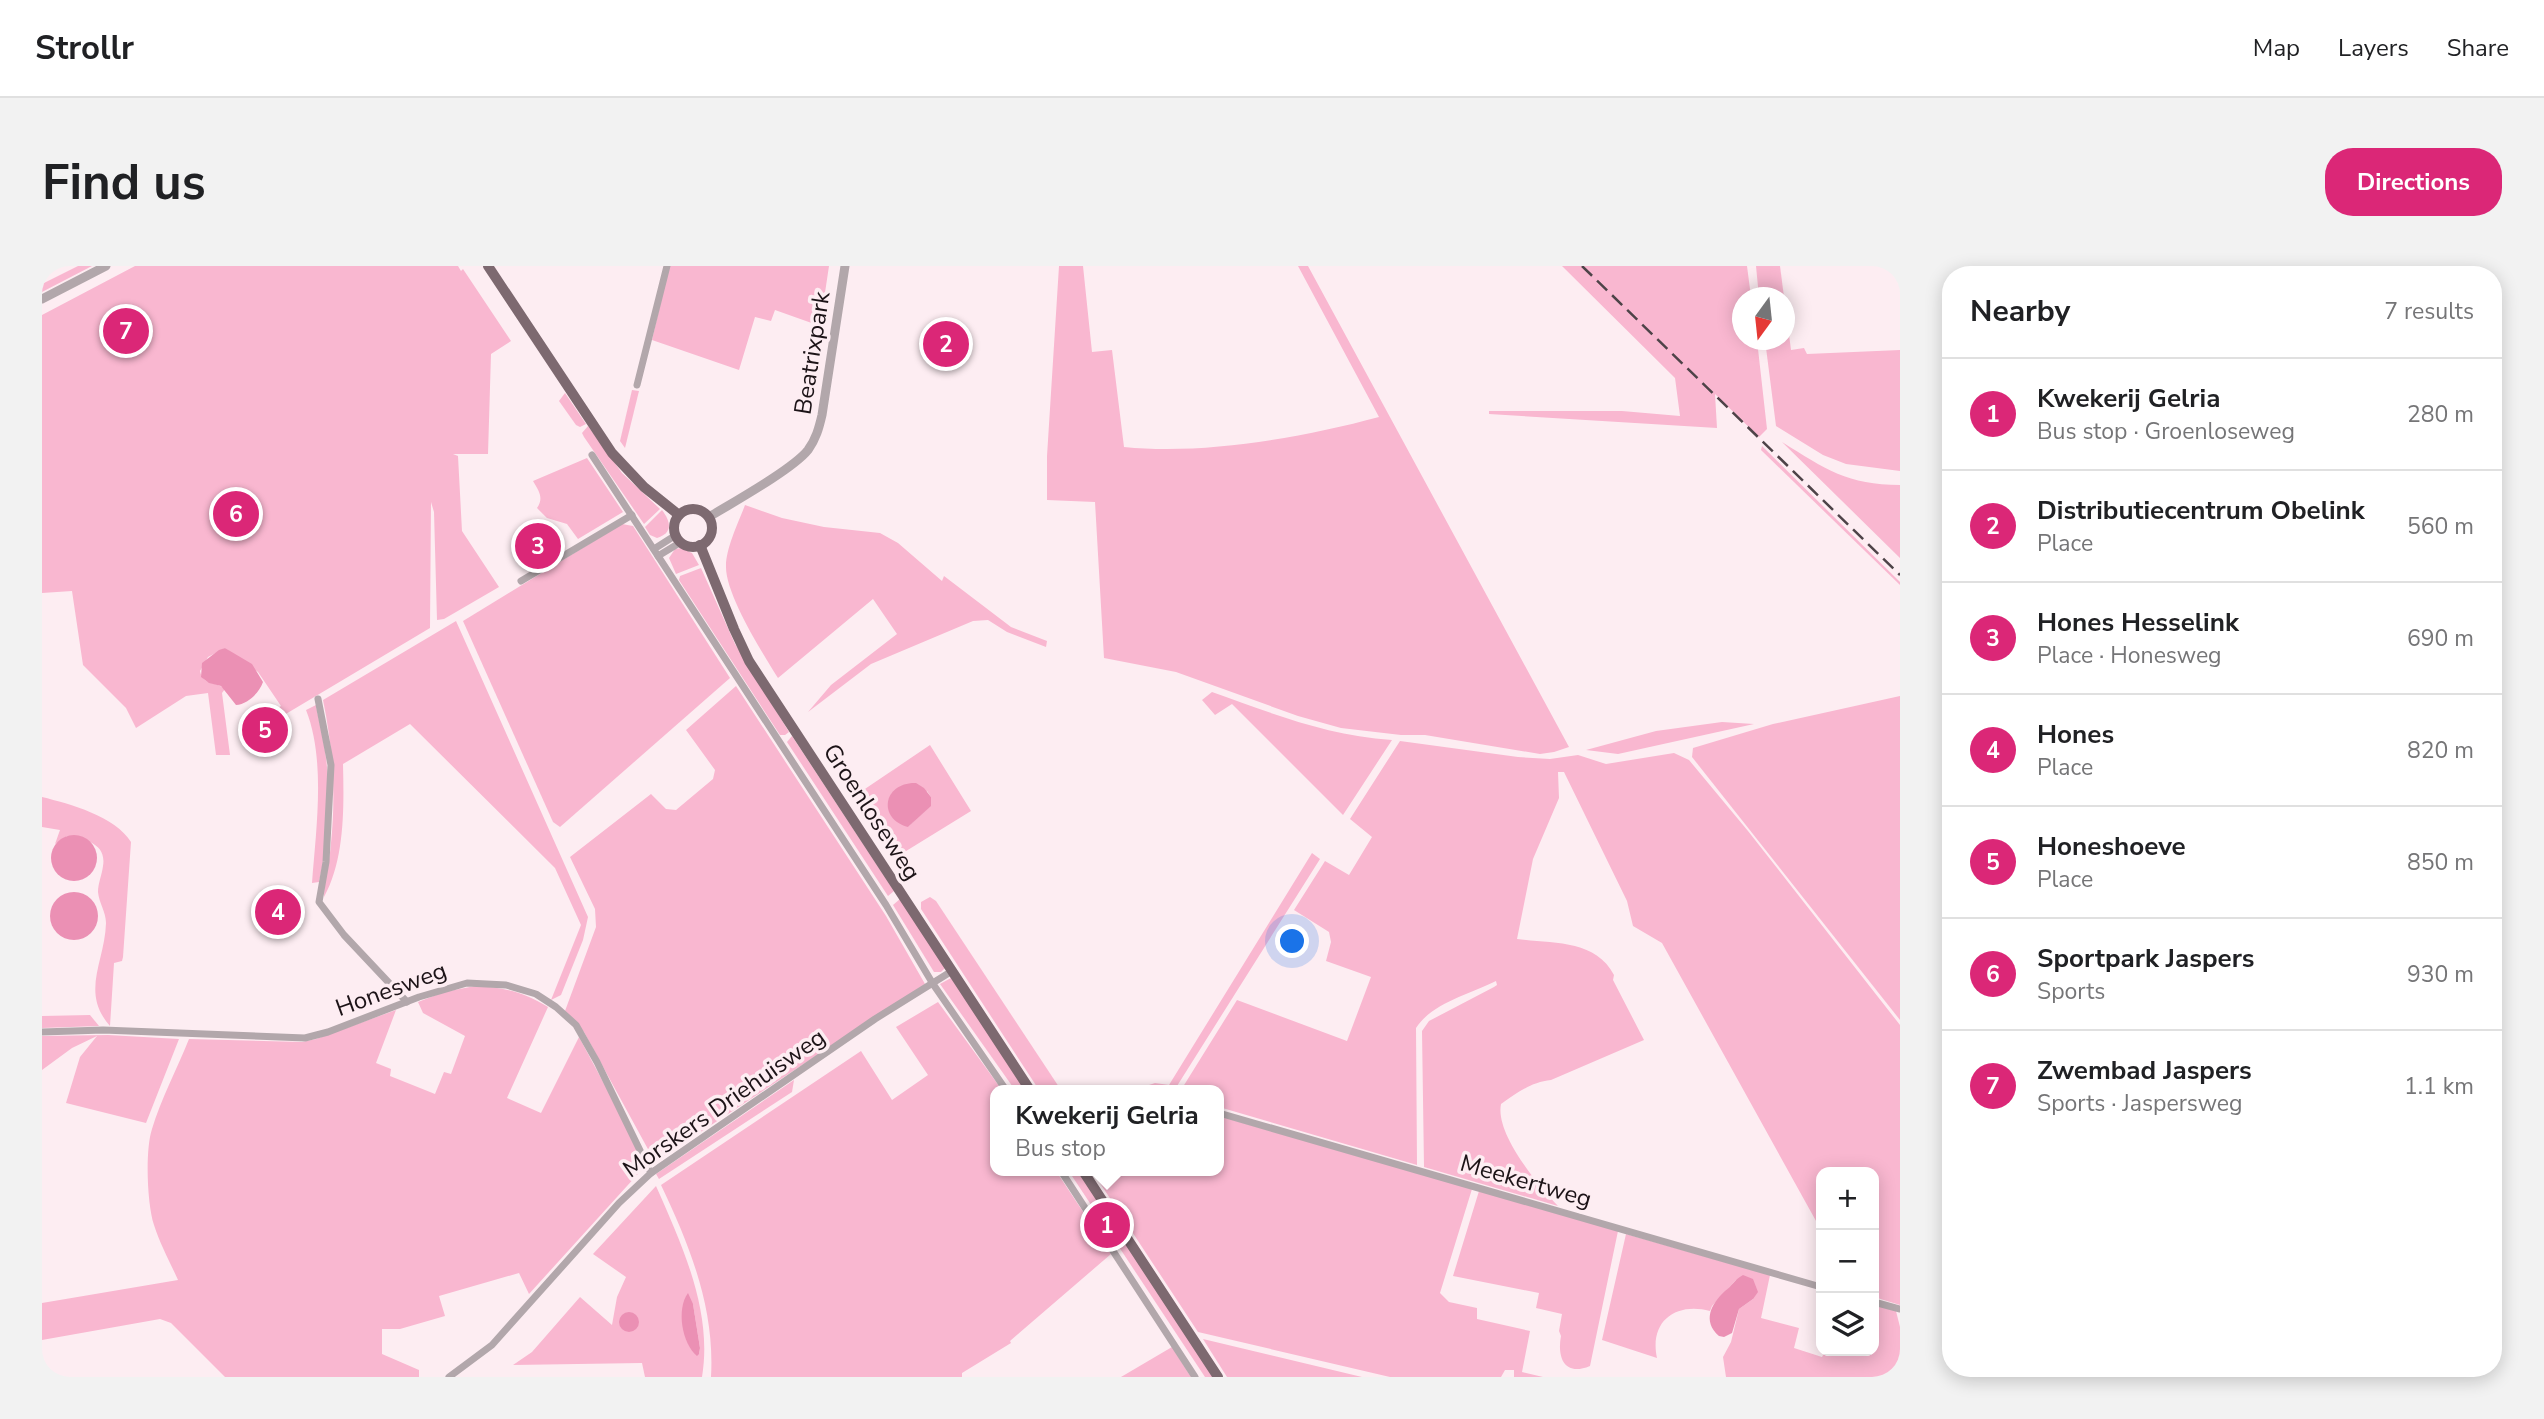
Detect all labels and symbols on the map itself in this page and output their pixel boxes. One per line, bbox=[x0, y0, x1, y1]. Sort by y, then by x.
north arrow bbox=[1732, 287, 1795, 350]
street label: Beatrixpark bbox=[786, 288, 838, 417]
pin: 7 bbox=[103, 305, 149, 357]
pin: 2 bbox=[923, 318, 969, 370]
pin: 6 bbox=[213, 488, 259, 540]
pin: 3 bbox=[515, 520, 561, 572]
pin: 5 bbox=[242, 704, 288, 756]
street label: Groenloseweg bbox=[816, 737, 928, 887]
pin: 4 bbox=[255, 886, 301, 938]
your location bbox=[1275, 924, 1309, 958]
street label: Honesweg bbox=[331, 954, 451, 1024]
street label: Morskers Driehuisweg bbox=[616, 1021, 832, 1185]
street label: Meekertweg bbox=[1457, 1147, 1595, 1215]
pin: 1 bbox=[1084, 1199, 1130, 1251]

